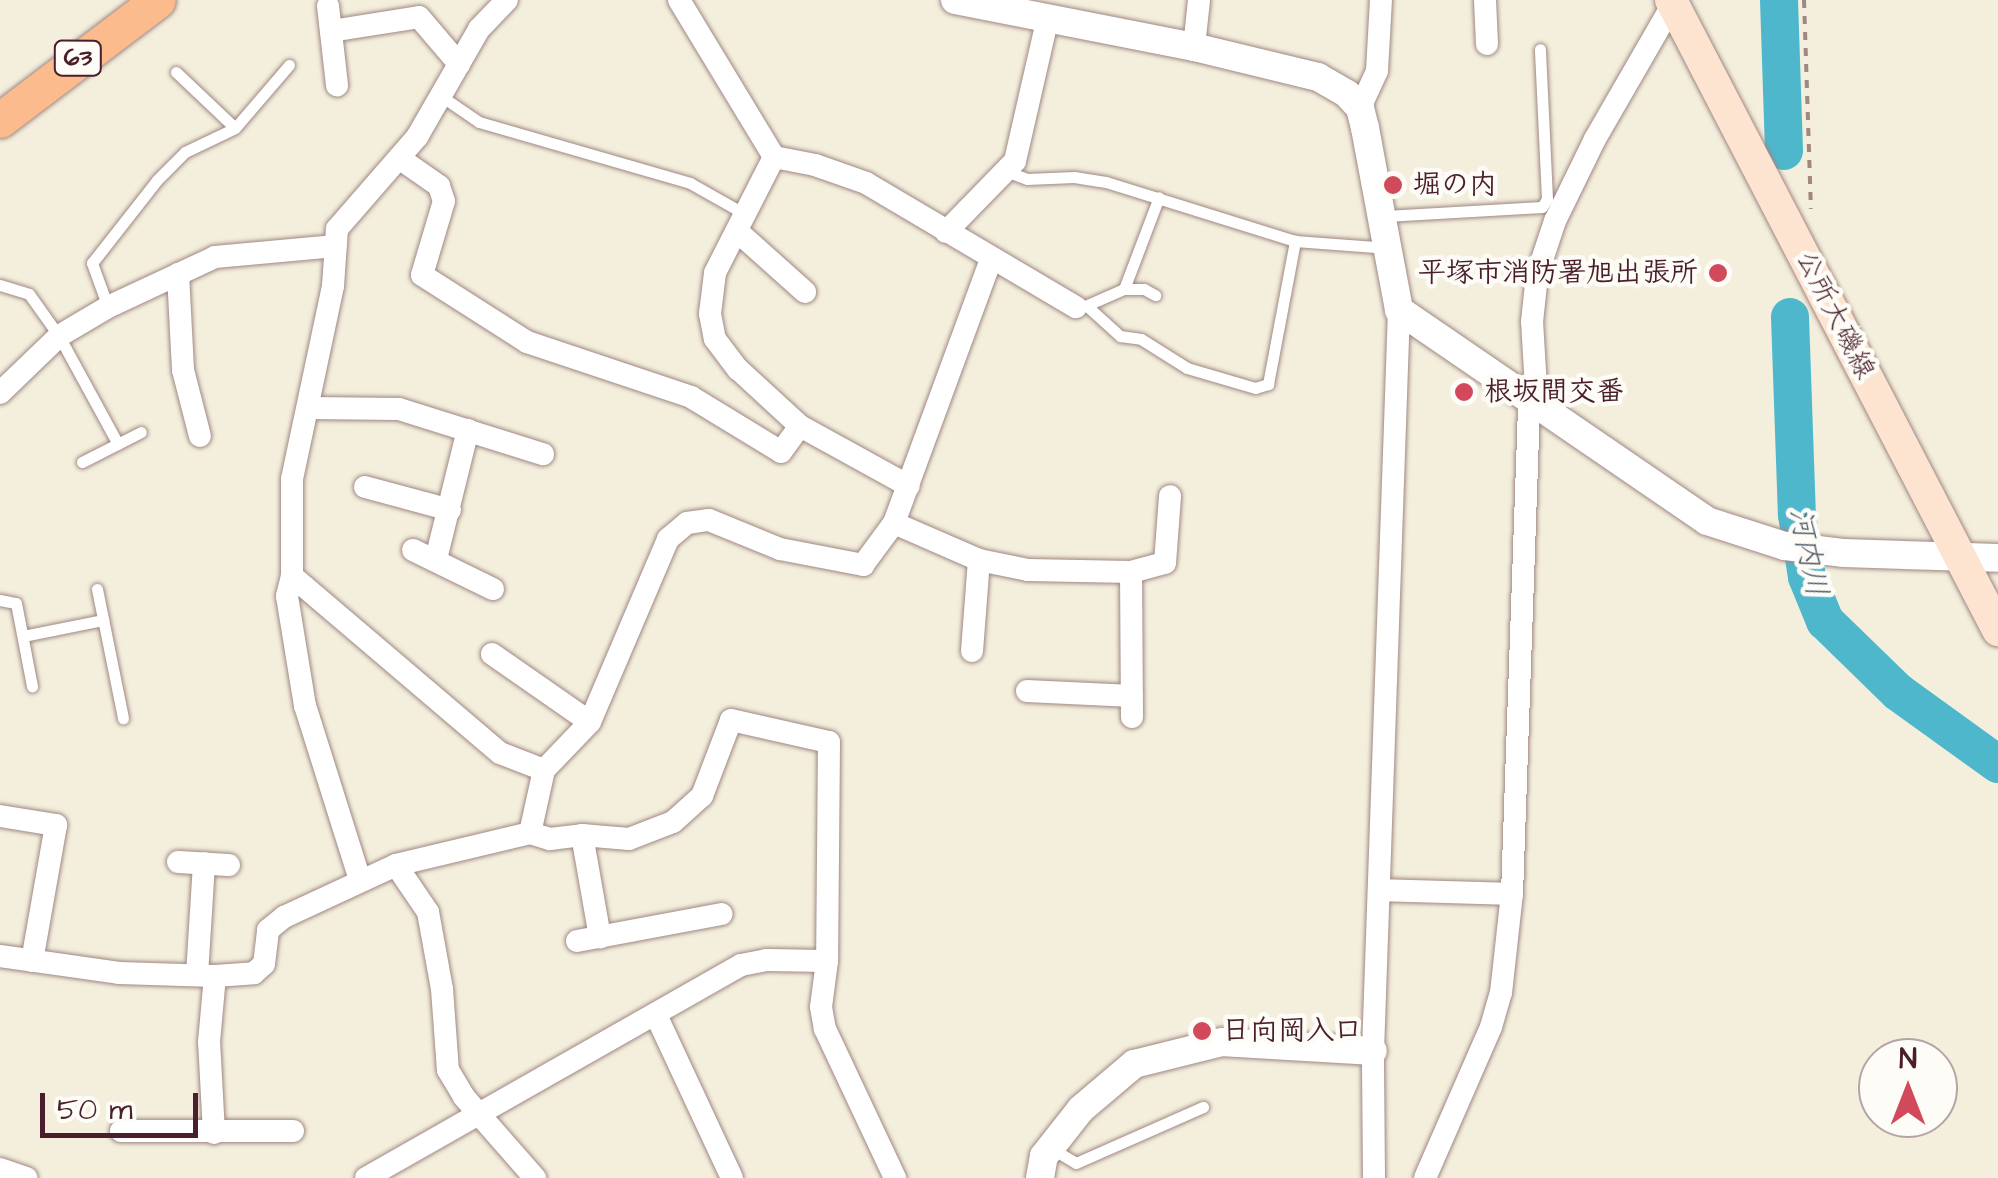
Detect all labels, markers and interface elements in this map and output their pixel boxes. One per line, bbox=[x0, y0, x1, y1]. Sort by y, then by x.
road number: 63 bbox=[53, 38, 103, 78]
place label: 堀の内 bbox=[1413, 168, 1497, 202]
marker: 堀の内 bbox=[1382, 174, 1404, 196]
street label: 公所大磯線 bbox=[1788, 245, 1882, 385]
place label: 平塚市消防署旭出張所 bbox=[1418, 256, 1698, 290]
marker: 平塚市消防署旭出張所 bbox=[1707, 262, 1729, 284]
place label: 根坂間交番 bbox=[1484, 375, 1624, 409]
marker: 根坂間交番 bbox=[1453, 381, 1475, 403]
water label: 河内川 bbox=[1781, 504, 1835, 600]
place label: 日向岡入口 bbox=[1222, 1014, 1362, 1048]
marker: 日向岡入口 bbox=[1191, 1020, 1213, 1042]
north arrow bbox=[1858, 1038, 1958, 1138]
text: N bbox=[1899, 1040, 1917, 1079]
scale bar bbox=[45, 1073, 202, 1135]
text: 50 m bbox=[57, 1089, 133, 1131]

